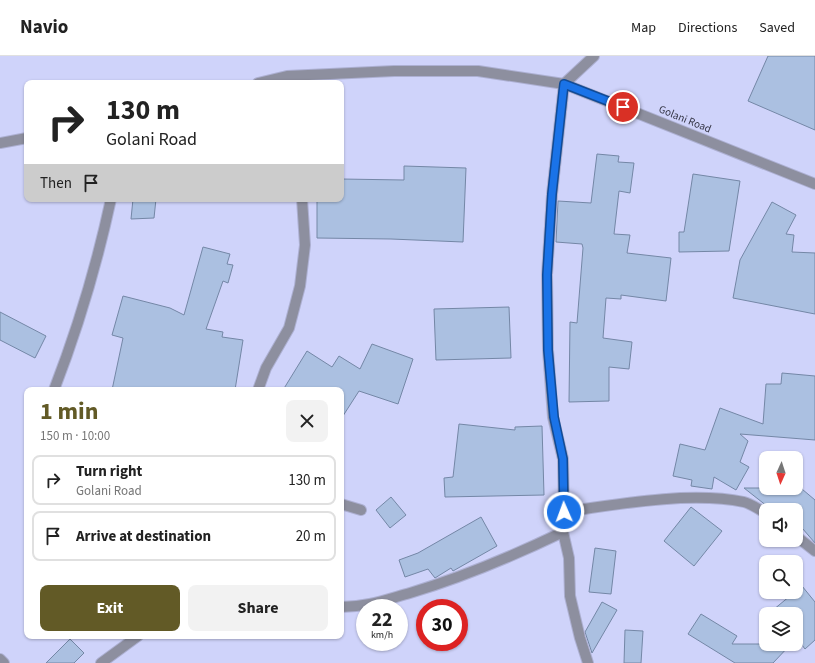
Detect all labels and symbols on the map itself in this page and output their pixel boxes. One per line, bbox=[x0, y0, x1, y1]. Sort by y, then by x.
pin bbox=[606, 90, 640, 124]
street label: Golani Road bbox=[656, 102, 714, 136]
north arrow bbox=[759, 451, 803, 495]
position arrow bbox=[543, 491, 585, 533]
speed limit sign: 30 bbox=[416, 599, 468, 651]

